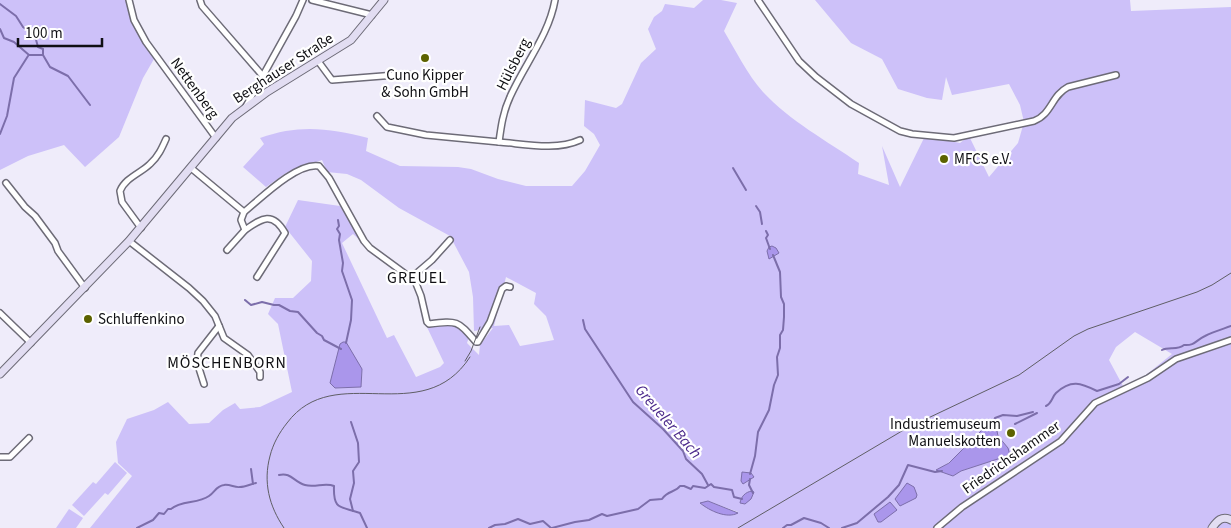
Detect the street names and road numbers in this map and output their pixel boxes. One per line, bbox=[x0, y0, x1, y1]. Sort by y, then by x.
street label: Berghauser Straße bbox=[229, 28, 338, 109]
street label: Hülsberg bbox=[491, 34, 536, 94]
street label: Nettenberg bbox=[165, 54, 224, 123]
street label: Friedrichshammer bbox=[958, 415, 1065, 499]

